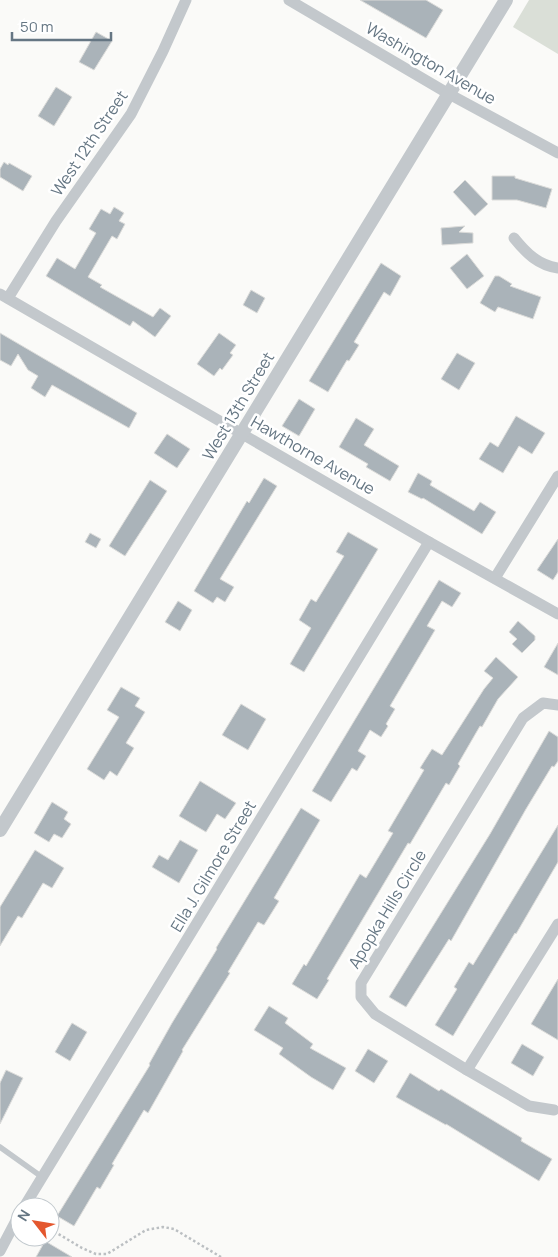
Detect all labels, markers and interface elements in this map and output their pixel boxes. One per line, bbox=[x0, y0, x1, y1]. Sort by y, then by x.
scale bar bbox=[12, 10, 111, 42]
text: 50 m bbox=[20, 16, 54, 37]
street label: Washington Avenue bbox=[362, 17, 500, 109]
street label: West 12th Street bbox=[46, 86, 132, 200]
street label: West 13th Street bbox=[197, 348, 279, 464]
street label: Hawthorne Avenue bbox=[247, 411, 379, 499]
street label: Ella J. Gilmore Street bbox=[165, 796, 261, 936]
street label: Apopka Hills Circle bbox=[343, 846, 431, 972]
north arrow bbox=[10, 1197, 60, 1247]
text: N bbox=[13, 1206, 34, 1224]

